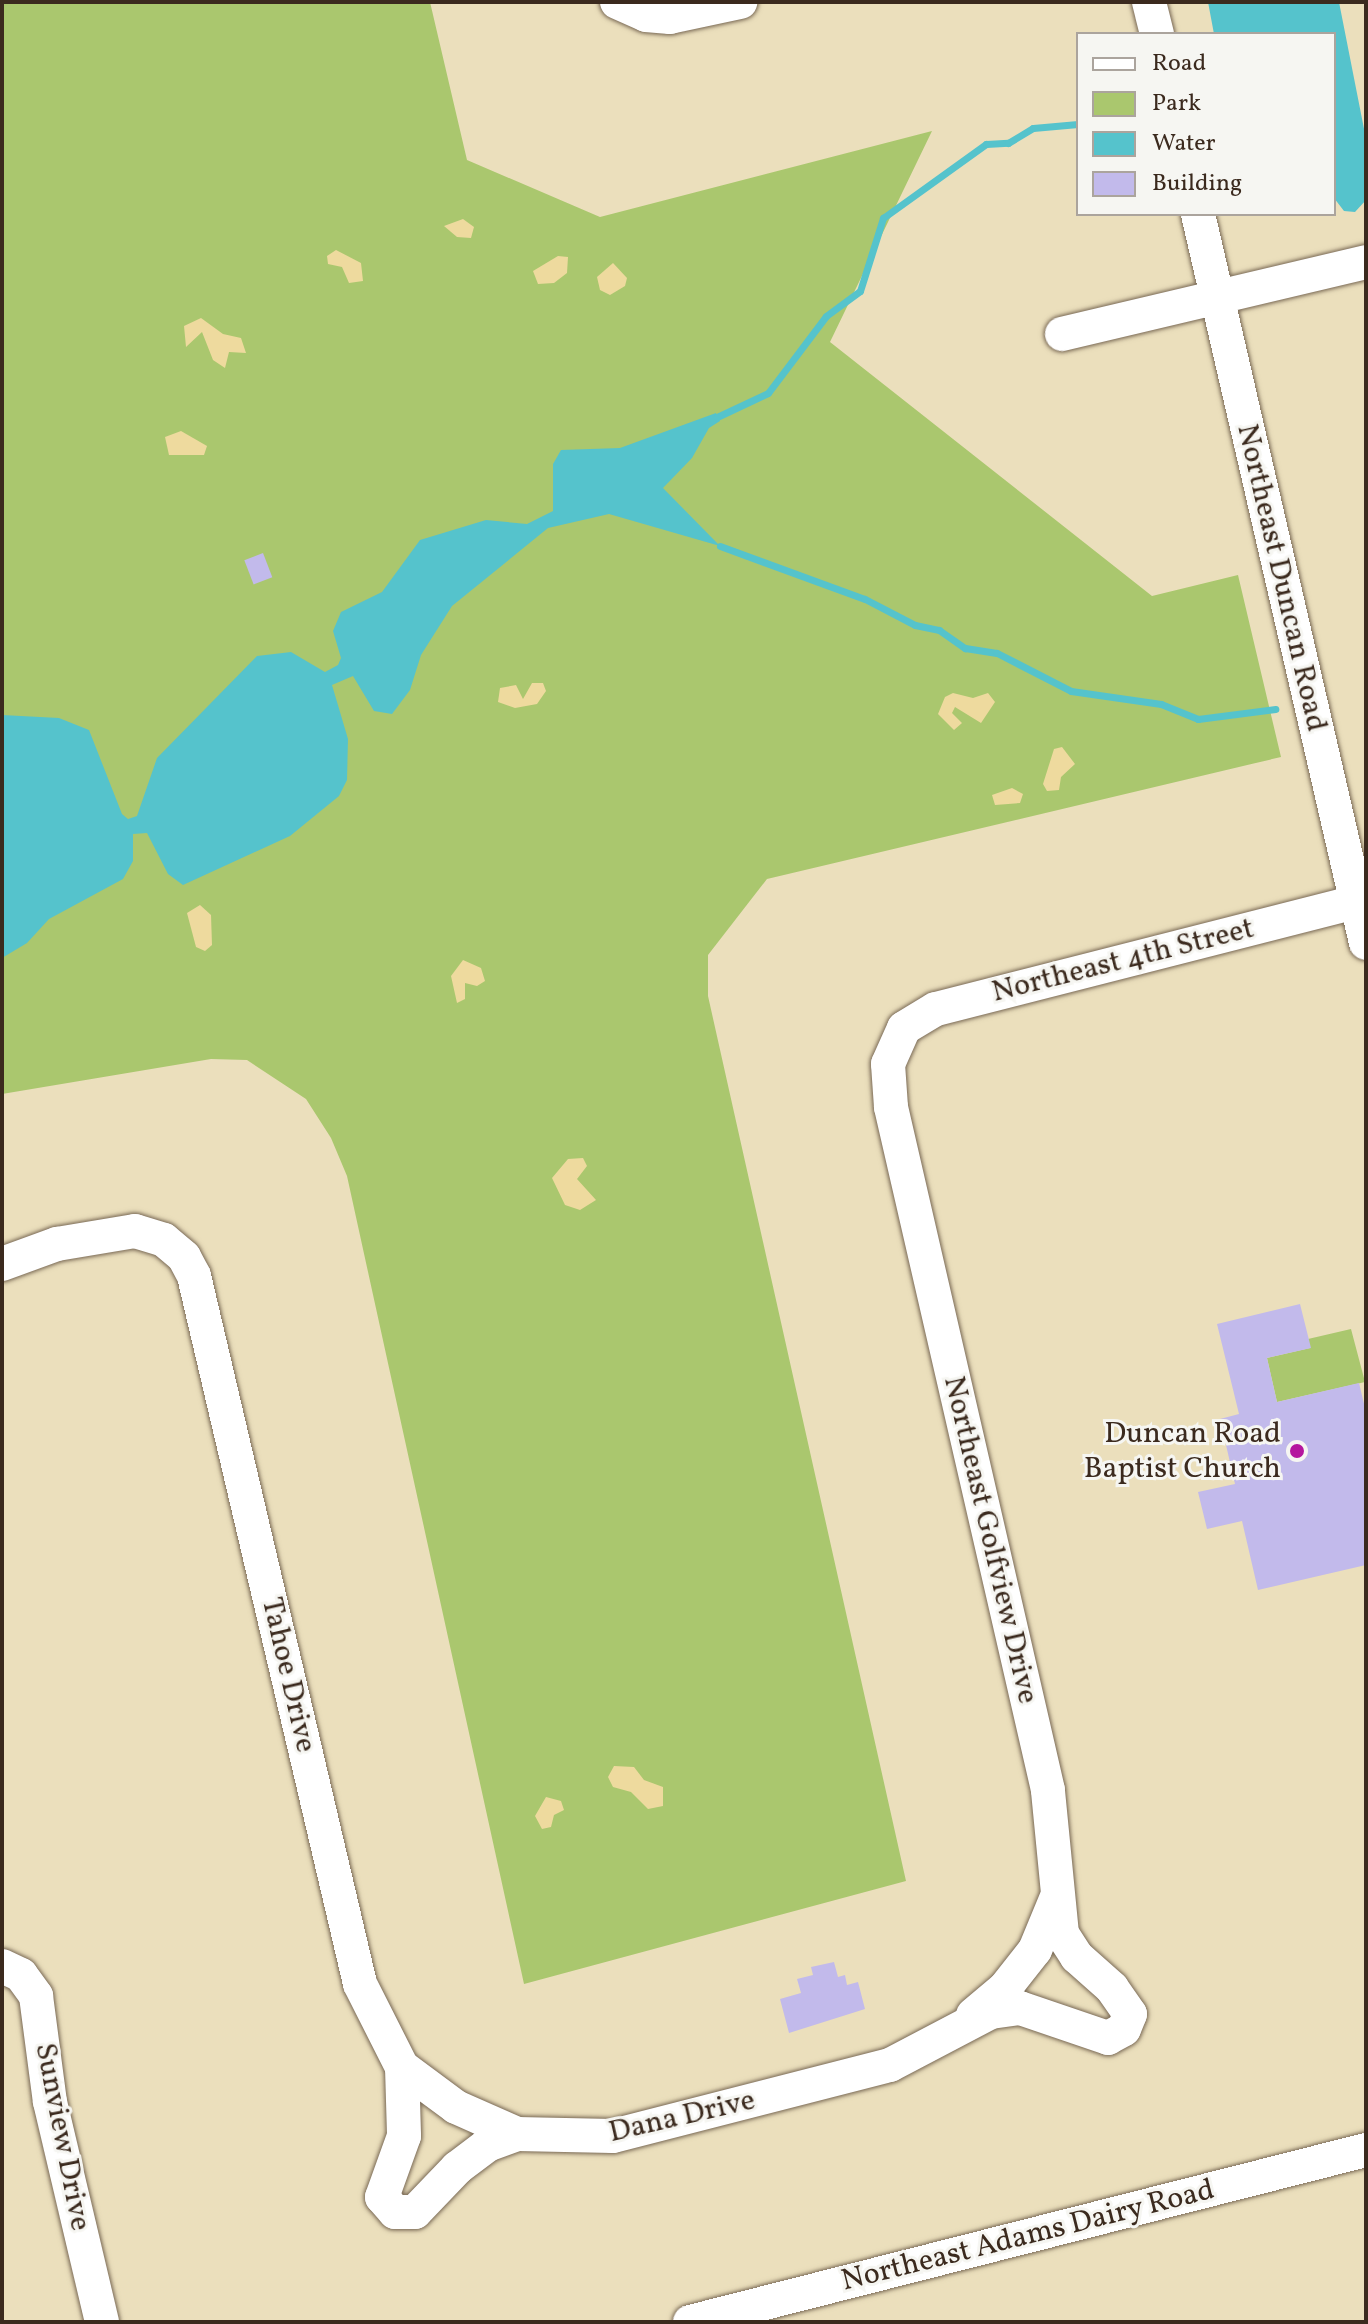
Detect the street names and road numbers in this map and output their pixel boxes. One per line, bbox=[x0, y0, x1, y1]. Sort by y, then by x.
street label: Northeast Duncan Road bbox=[1228, 421, 1334, 735]
street label: Northeast 4th Street bbox=[988, 911, 1258, 1011]
street label: Northeast Golfview Drive bbox=[935, 1372, 1045, 1708]
street label: Tahoe Drive bbox=[253, 1594, 323, 1756]
street label: Sunview Drive bbox=[26, 2040, 98, 2234]
street label: Dana Drive bbox=[605, 2083, 759, 2151]
street label: Northeast Adams Dairy Road bbox=[837, 2172, 1219, 2300]

